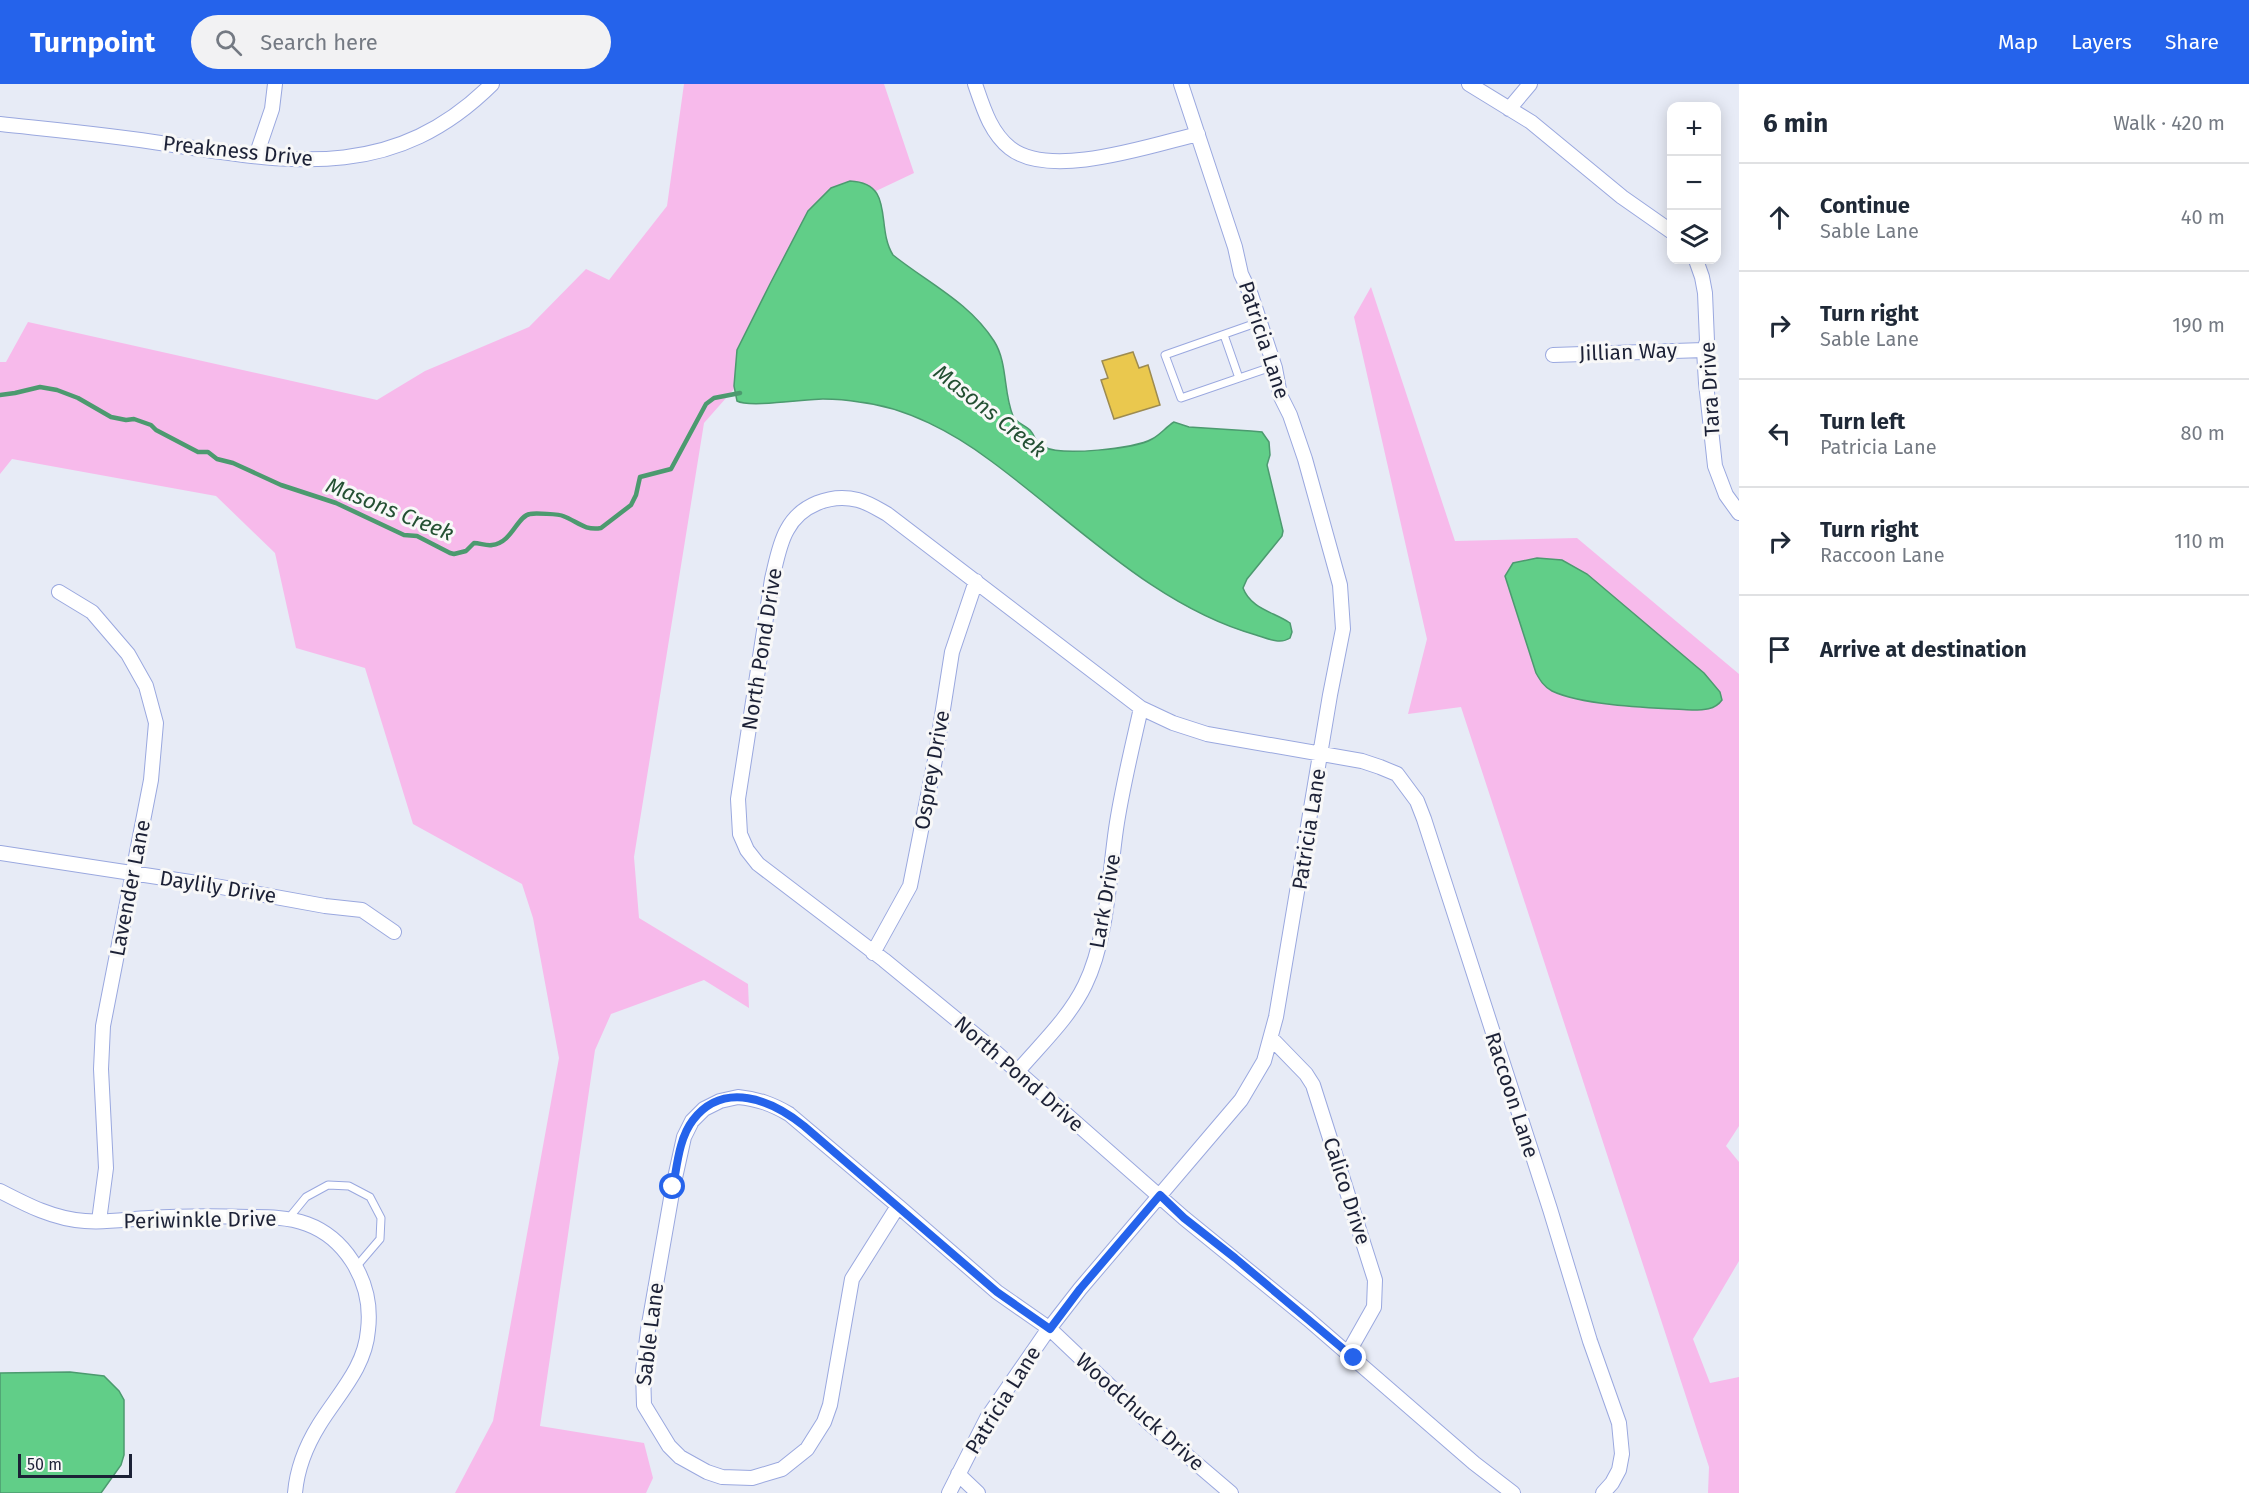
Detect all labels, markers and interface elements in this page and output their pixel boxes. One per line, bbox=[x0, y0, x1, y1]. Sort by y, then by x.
search box bbox=[191, 15, 611, 69]
text: Turnpoint bbox=[30, 26, 155, 59]
icon: search bbox=[212, 26, 245, 59]
text: Search here bbox=[260, 29, 378, 56]
text: Map bbox=[1998, 29, 2038, 55]
text: Layers bbox=[2071, 29, 2132, 55]
text: Share bbox=[2165, 29, 2219, 55]
map controls bbox=[1667, 102, 1721, 264]
button: + bbox=[1667, 102, 1721, 156]
text: 6 min bbox=[1763, 108, 1828, 139]
text: Walk · 420 m bbox=[2113, 111, 2225, 135]
street label: Preakness Drive bbox=[162, 130, 314, 172]
button: − bbox=[1667, 156, 1721, 210]
text: Continue bbox=[1820, 192, 1910, 219]
icon: ahead bbox=[1763, 201, 1796, 234]
text: 40 m bbox=[2181, 205, 2225, 229]
button: layers bbox=[1667, 210, 1721, 264]
text: Sable Lane bbox=[1820, 219, 1919, 243]
street label: Patricia Lane bbox=[1233, 278, 1295, 402]
text: Turn right bbox=[1820, 300, 1919, 327]
icon: right bbox=[1763, 309, 1796, 342]
text: 190 m bbox=[2172, 313, 2225, 337]
text: Sable Lane bbox=[1820, 327, 1919, 351]
street label: Jillian Way bbox=[1579, 337, 1678, 367]
street label: Tara Drive bbox=[1695, 341, 1725, 437]
water label: Masons Creek bbox=[928, 359, 1052, 463]
text: Turn left bbox=[1820, 408, 1905, 435]
icon: left bbox=[1763, 417, 1796, 450]
text: 80 m bbox=[2180, 421, 2225, 445]
text: Patricia Lane bbox=[1820, 435, 1937, 459]
water label: Masons Creek bbox=[322, 471, 458, 547]
text: Turn right bbox=[1820, 516, 1919, 543]
icon: right bbox=[1763, 525, 1796, 558]
text: 110 m bbox=[2174, 529, 2225, 553]
text: Raccoon Lane bbox=[1820, 543, 1945, 567]
street label: North Pond Drive bbox=[736, 566, 788, 732]
icon: arrive bbox=[1763, 633, 1796, 666]
text: Arrive at destination bbox=[1820, 636, 2027, 663]
street label: Osprey Drive bbox=[909, 708, 955, 832]
street label: Patricia Lane bbox=[1287, 766, 1331, 892]
street label: Lavender Lane bbox=[104, 818, 156, 958]
street label: Lark Drive bbox=[1084, 852, 1126, 950]
street label: Daylily Drive bbox=[158, 865, 278, 909]
street label: North Pond Drive bbox=[949, 1010, 1089, 1138]
street label: Raccoon Lane bbox=[1479, 1029, 1545, 1161]
street label: Calico Drive bbox=[1317, 1134, 1377, 1248]
route start bbox=[659, 1173, 685, 1199]
street label: Periwinkle Drive bbox=[123, 1206, 277, 1234]
street label: Sable Lane bbox=[631, 1281, 669, 1387]
street label: Patricia Lane bbox=[960, 1341, 1046, 1459]
route end bbox=[1340, 1344, 1366, 1370]
street label: Woodchuck Drive bbox=[1070, 1347, 1210, 1477]
scale bar bbox=[18, 1451, 132, 1478]
text: 50 m bbox=[27, 1455, 62, 1474]

